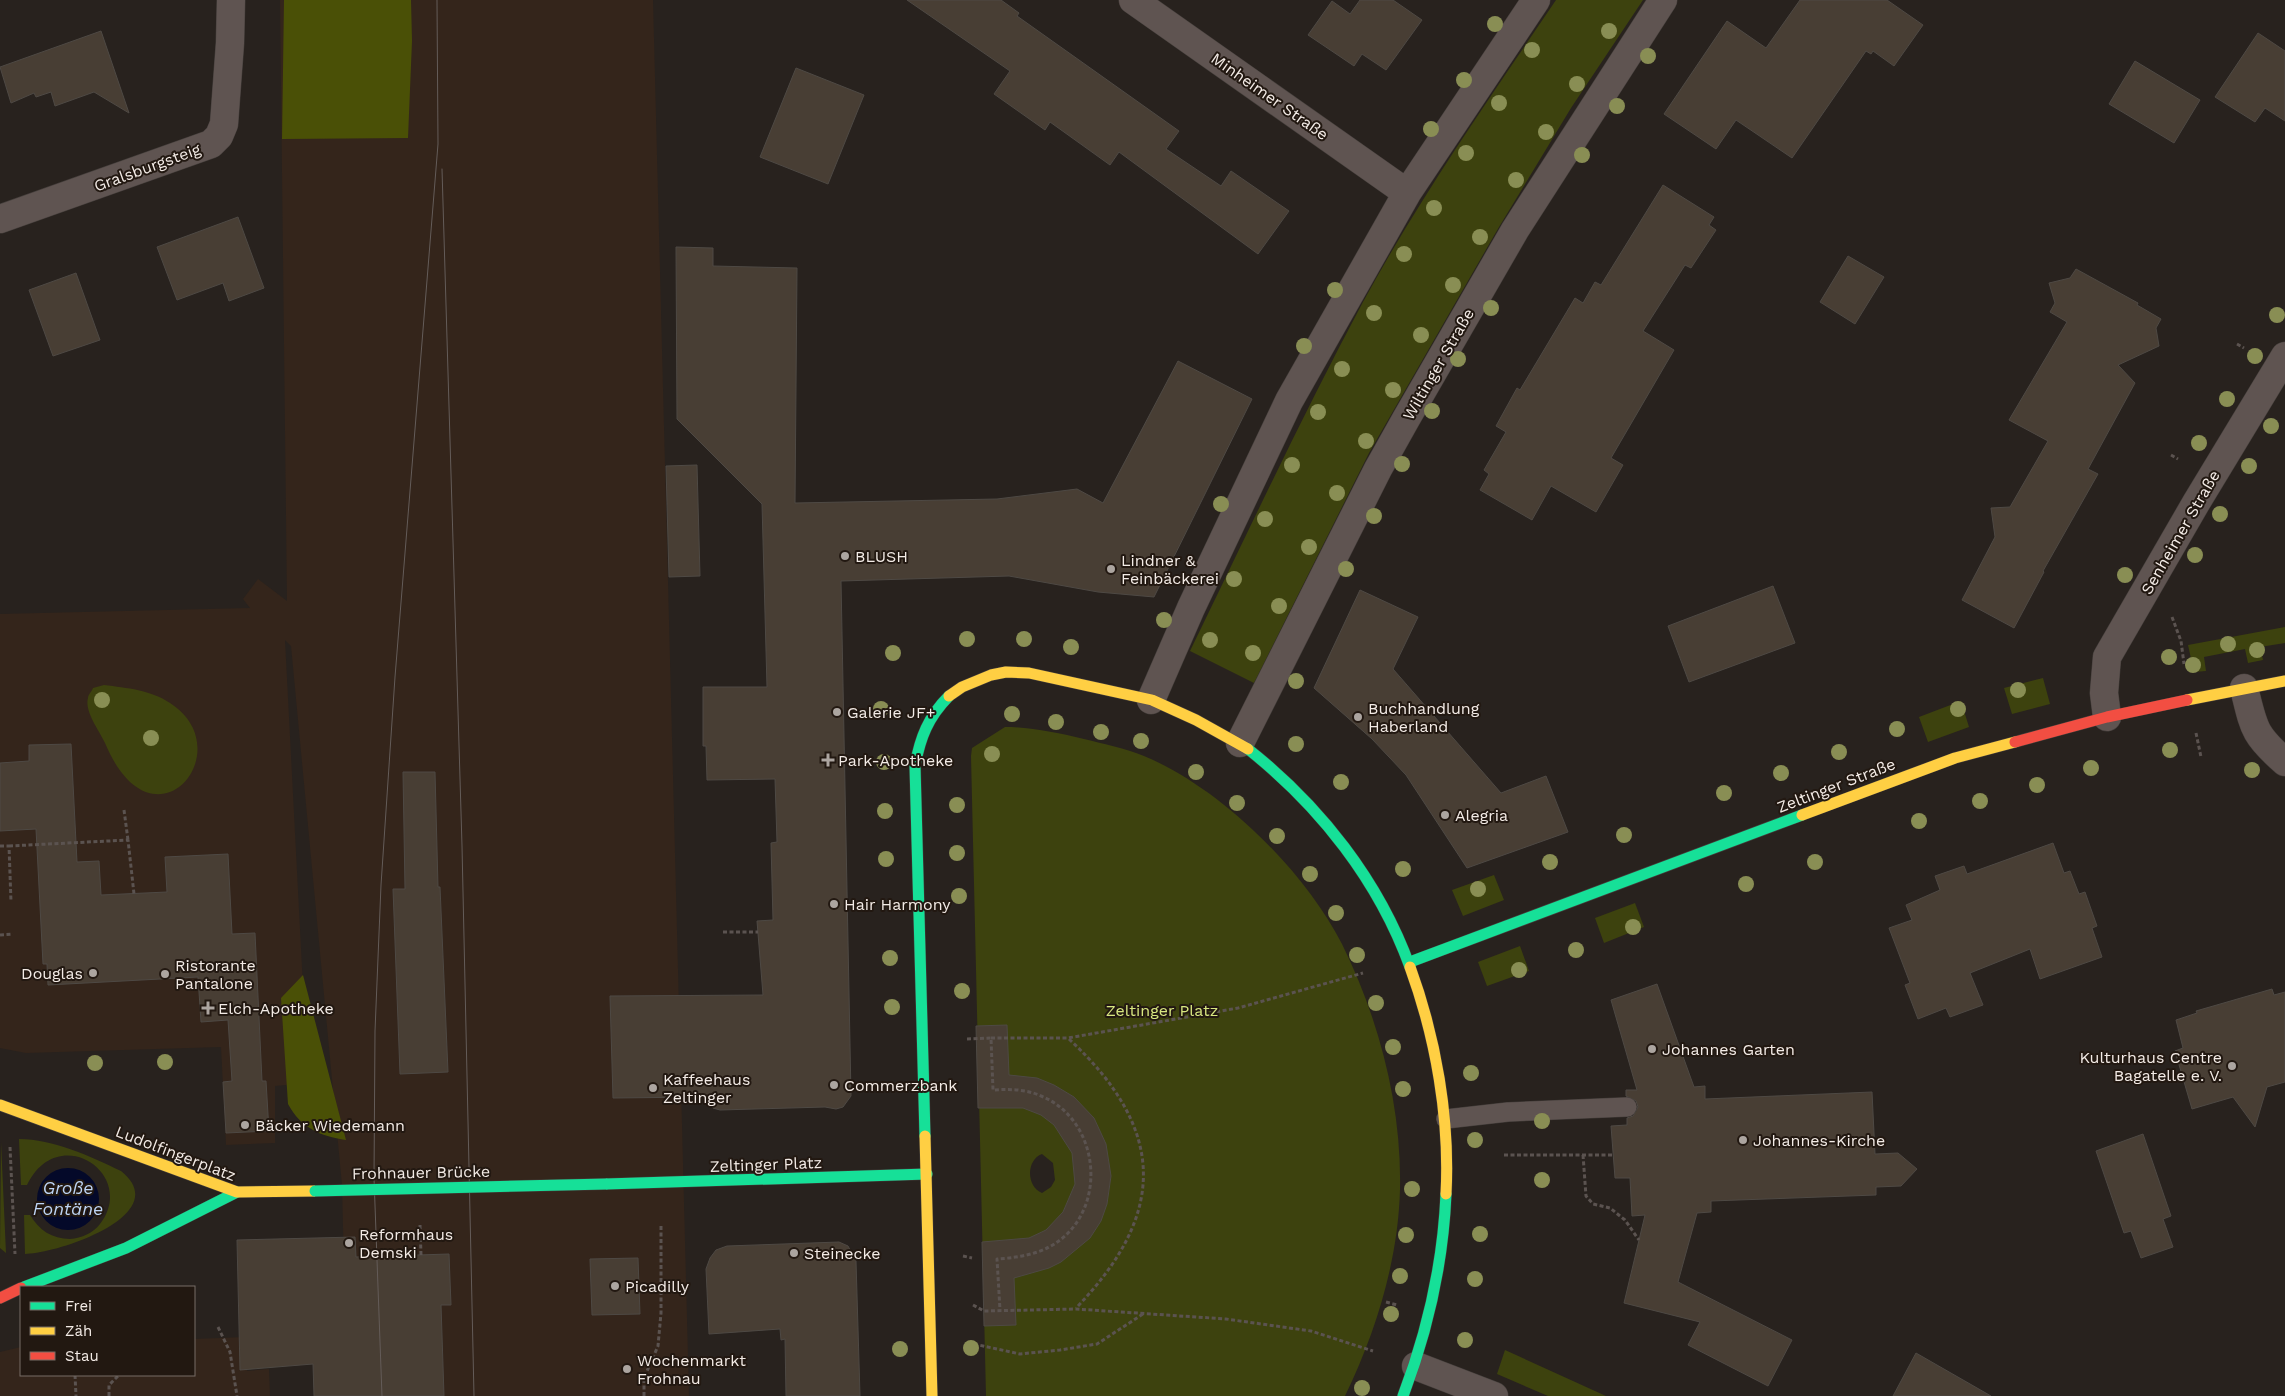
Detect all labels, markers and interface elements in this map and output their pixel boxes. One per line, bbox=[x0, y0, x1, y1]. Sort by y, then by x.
street label: Minheimer Straße bbox=[1207, 49, 1332, 144]
street label: Gralsburgsteig bbox=[91, 139, 203, 196]
street label: Wiltinger Straße bbox=[1399, 305, 1478, 423]
street label: Senheimer Straße bbox=[2137, 467, 2224, 598]
place label: BLUSH bbox=[855, 547, 908, 566]
marker: BLUSH bbox=[839, 550, 851, 562]
place label: Lindner & Feinbäckerei bbox=[1121, 551, 1219, 588]
marker: Lindner & Feinbäckerei bbox=[1105, 563, 1117, 575]
place label: Buchhandlung Haberland bbox=[1368, 699, 1480, 736]
place label: Galerie JF+ bbox=[847, 703, 935, 722]
marker: Galerie JF+ bbox=[831, 706, 843, 718]
marker: Buchhandlung Haberland bbox=[1352, 711, 1364, 723]
place label: Park-Apotheke bbox=[838, 751, 953, 770]
marker: Park-Apotheke bbox=[822, 754, 834, 766]
street label: Zeltinger Straße bbox=[1774, 754, 1898, 817]
place label: Alegria bbox=[1455, 806, 1508, 825]
marker: Alegria bbox=[1439, 809, 1451, 821]
place label: Hair Harmony bbox=[844, 895, 951, 914]
marker: Hair Harmony bbox=[828, 898, 840, 910]
place label: Ristorante Pantalone bbox=[175, 956, 256, 993]
place label: Douglas bbox=[21, 964, 83, 983]
marker: Douglas bbox=[87, 967, 99, 979]
marker: Ristorante Pantalone bbox=[159, 968, 171, 980]
place label: Elch-Apotheke bbox=[218, 999, 334, 1018]
park label: Zeltinger Platz bbox=[1106, 1001, 1218, 1020]
marker: Elch-Apotheke bbox=[202, 1002, 214, 1014]
place label: Johannes Garten bbox=[1662, 1040, 1795, 1059]
marker: Johannes Garten bbox=[1646, 1043, 1658, 1055]
place label: Kulturhaus Centre Bagatelle e. V. bbox=[2079, 1048, 2222, 1085]
marker: Kulturhaus Centre Bagatelle e. V. bbox=[2226, 1060, 2238, 1072]
place label: Kaffeehaus Zeltinger bbox=[663, 1070, 750, 1107]
place label: Commerzbank bbox=[844, 1076, 957, 1095]
marker: Commerzbank bbox=[828, 1079, 840, 1091]
marker: Kaffeehaus Zeltinger bbox=[647, 1082, 659, 1094]
place label: Bäcker Wiedemann bbox=[255, 1116, 405, 1135]
marker: Bäcker Wiedemann bbox=[239, 1119, 251, 1131]
street label: Ludolfingerplatz bbox=[113, 1122, 239, 1185]
place label: Johannes-Kirche bbox=[1753, 1131, 1885, 1150]
marker: Johannes-Kirche bbox=[1737, 1134, 1749, 1146]
street label: Zeltinger Platz bbox=[710, 1153, 823, 1176]
street label: Frohnauer Brücke bbox=[352, 1162, 490, 1183]
water label: Große Fontäne bbox=[33, 1177, 103, 1219]
place label: Reformhaus Demski bbox=[359, 1225, 453, 1262]
marker: Reformhaus Demski bbox=[343, 1237, 355, 1249]
place label: Steinecke bbox=[804, 1244, 881, 1263]
marker: Steinecke bbox=[788, 1247, 800, 1259]
place label: Picadilly bbox=[625, 1277, 690, 1296]
marker: Picadilly bbox=[609, 1280, 621, 1292]
legend bbox=[20, 1286, 195, 1376]
text: Frei bbox=[65, 1297, 92, 1315]
text: Zäh bbox=[65, 1322, 92, 1340]
text: Stau bbox=[65, 1347, 99, 1365]
place label: Wochenmarkt Frohnau bbox=[637, 1351, 746, 1388]
marker: Wochenmarkt Frohnau bbox=[621, 1363, 633, 1375]

